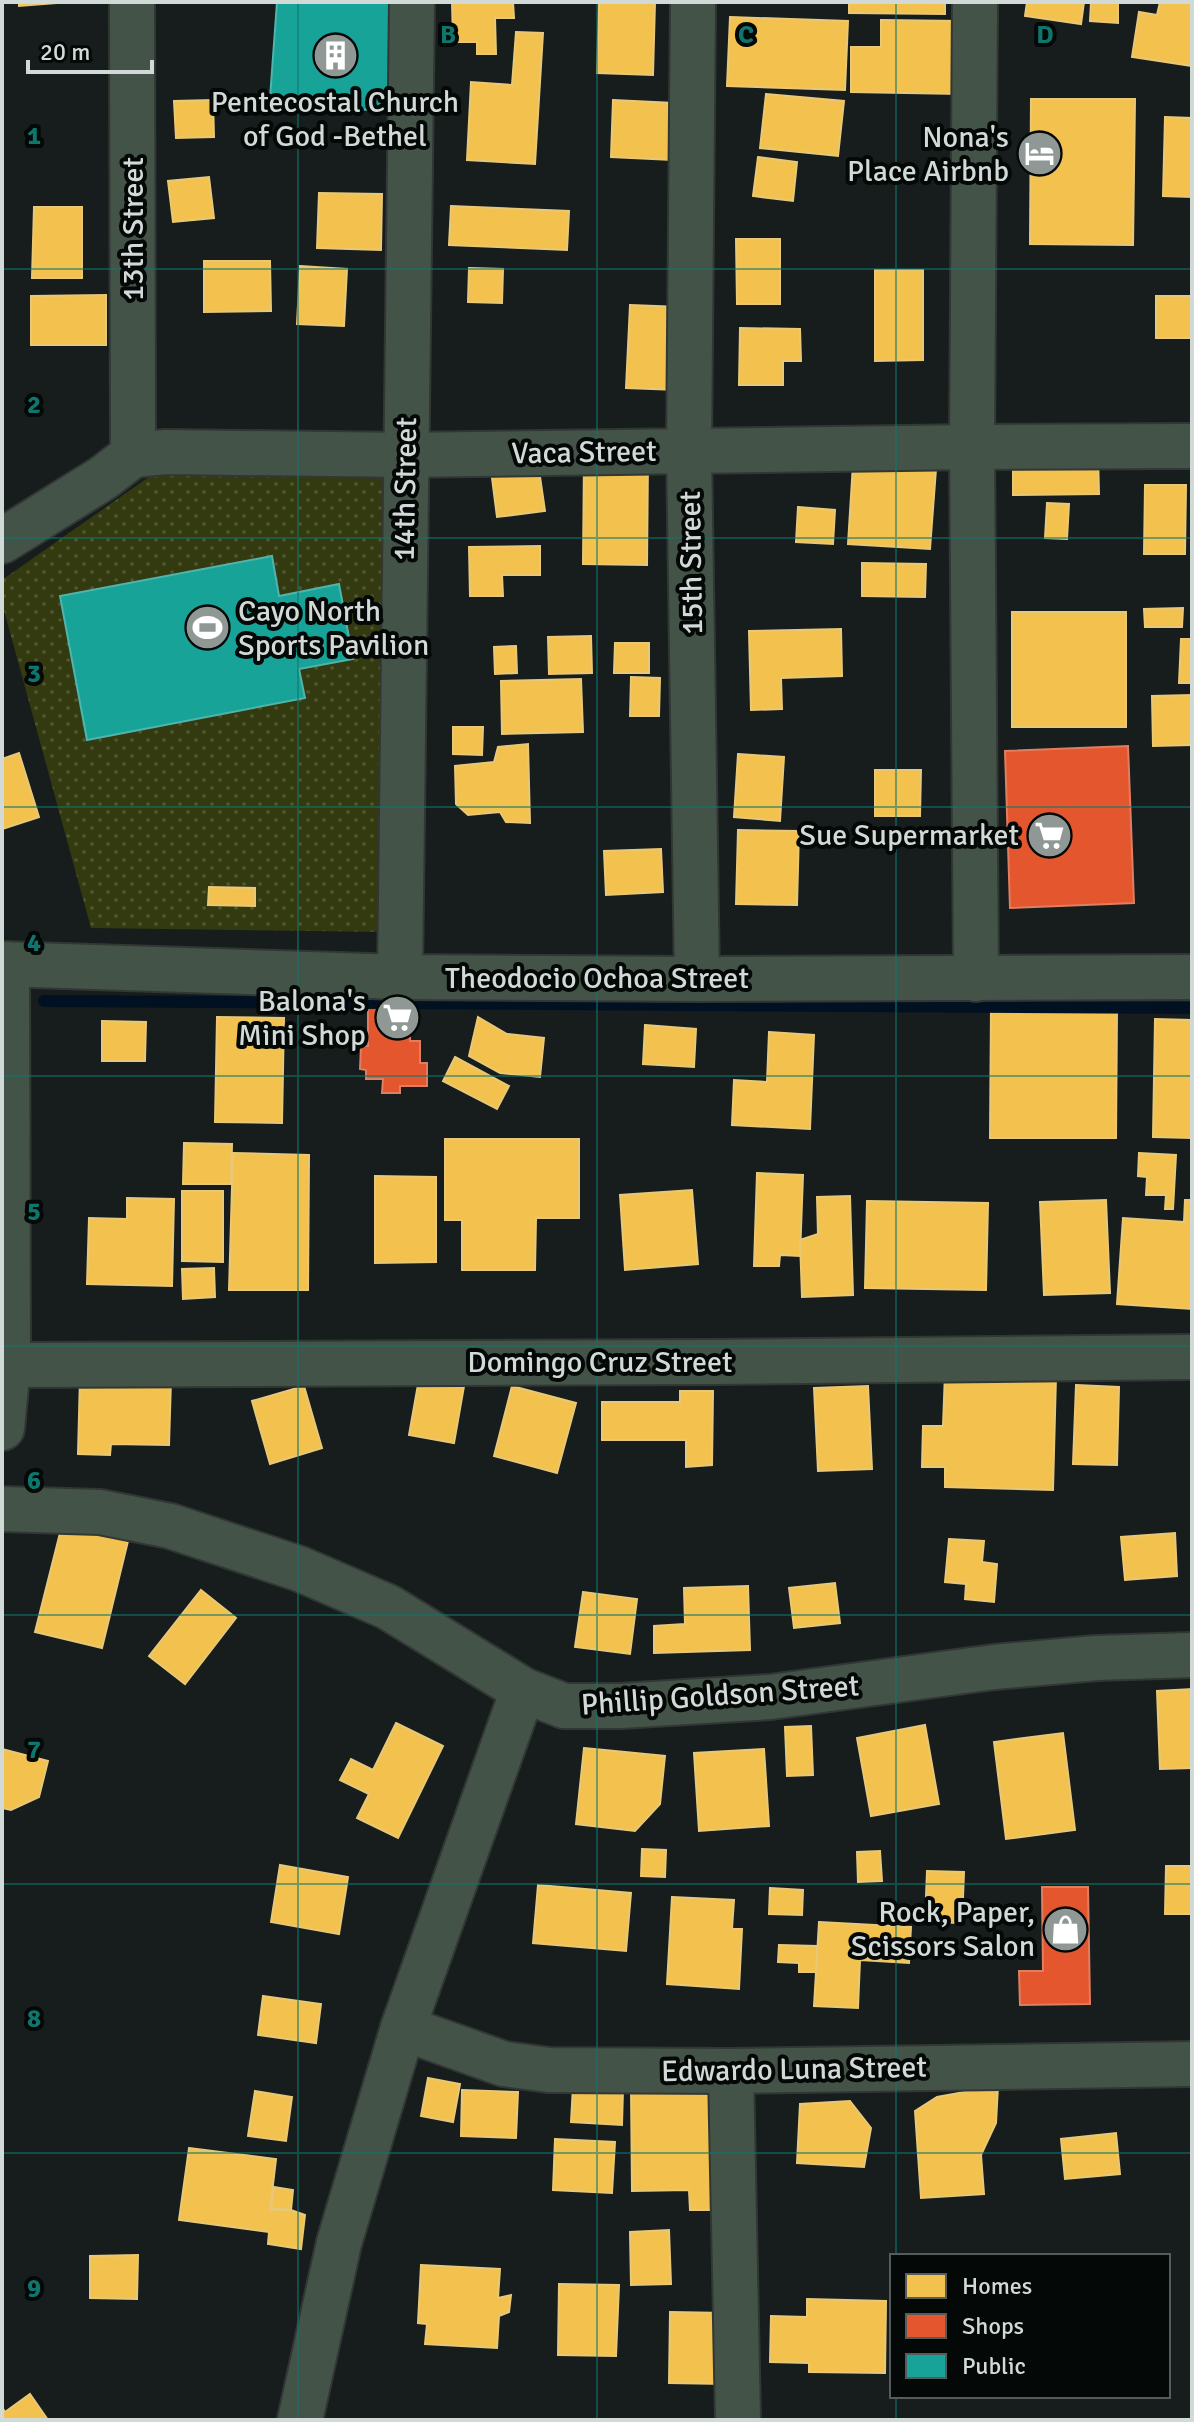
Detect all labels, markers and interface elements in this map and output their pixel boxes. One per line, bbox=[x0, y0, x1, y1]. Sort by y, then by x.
text: B bbox=[440, 19, 456, 51]
text: C bbox=[738, 19, 754, 51]
text: D bbox=[1036, 19, 1054, 51]
scale bar bbox=[28, 24, 152, 74]
building icon: Pentecostal Church of God -Bethel bbox=[311, 32, 359, 80]
text: 20 m bbox=[40, 37, 90, 67]
place label: Pentecostal Church of God -Bethel bbox=[211, 84, 459, 155]
place label: Nona's Place Airbnb bbox=[847, 119, 1009, 190]
text: 1 bbox=[27, 120, 41, 152]
hotel icon: Nona's Place Airbnb bbox=[1016, 130, 1064, 178]
street label: 13th Street bbox=[115, 157, 152, 301]
text: 2 bbox=[27, 389, 41, 421]
street label: 14th Street bbox=[386, 417, 425, 561]
street label: Vaca Street bbox=[511, 433, 657, 472]
street label: 15th Street bbox=[672, 491, 711, 635]
place label: Cayo North Sports Pavilion bbox=[238, 593, 429, 664]
sports icon: Cayo North Sports Pavilion bbox=[183, 604, 231, 652]
text: 3 bbox=[27, 658, 41, 690]
supermarket icon: Sue Supermarket bbox=[1026, 811, 1074, 859]
place label: Sue Supermarket bbox=[799, 817, 1019, 854]
text: 4 bbox=[27, 927, 41, 959]
street label: Theodocio Ochoa Street bbox=[445, 960, 749, 997]
place label: Balona's Mini Shop bbox=[238, 983, 366, 1054]
supermarket icon: Balona's Mini Shop bbox=[373, 994, 421, 1042]
text: 5 bbox=[27, 1196, 41, 1228]
street label: Domingo Cruz Street bbox=[467, 1344, 733, 1381]
text: 6 bbox=[27, 1465, 41, 1497]
street label: Phillip Goldson Street bbox=[580, 1667, 860, 1724]
text: 7 bbox=[27, 1734, 41, 1766]
place label: Rock, Paper, Scissors Salon bbox=[851, 1894, 1035, 1965]
shop icon: Rock, Paper, Scissors Salon bbox=[1042, 1905, 1090, 1953]
text: 8 bbox=[27, 2003, 41, 2035]
street label: Edwardo Luna Street bbox=[661, 2049, 927, 2090]
legend bbox=[890, 2254, 1170, 2398]
text: Homes bbox=[962, 2271, 1032, 2301]
text: 9 bbox=[27, 2273, 41, 2305]
text: Shops bbox=[962, 2311, 1024, 2341]
text: Public bbox=[962, 2351, 1026, 2381]

